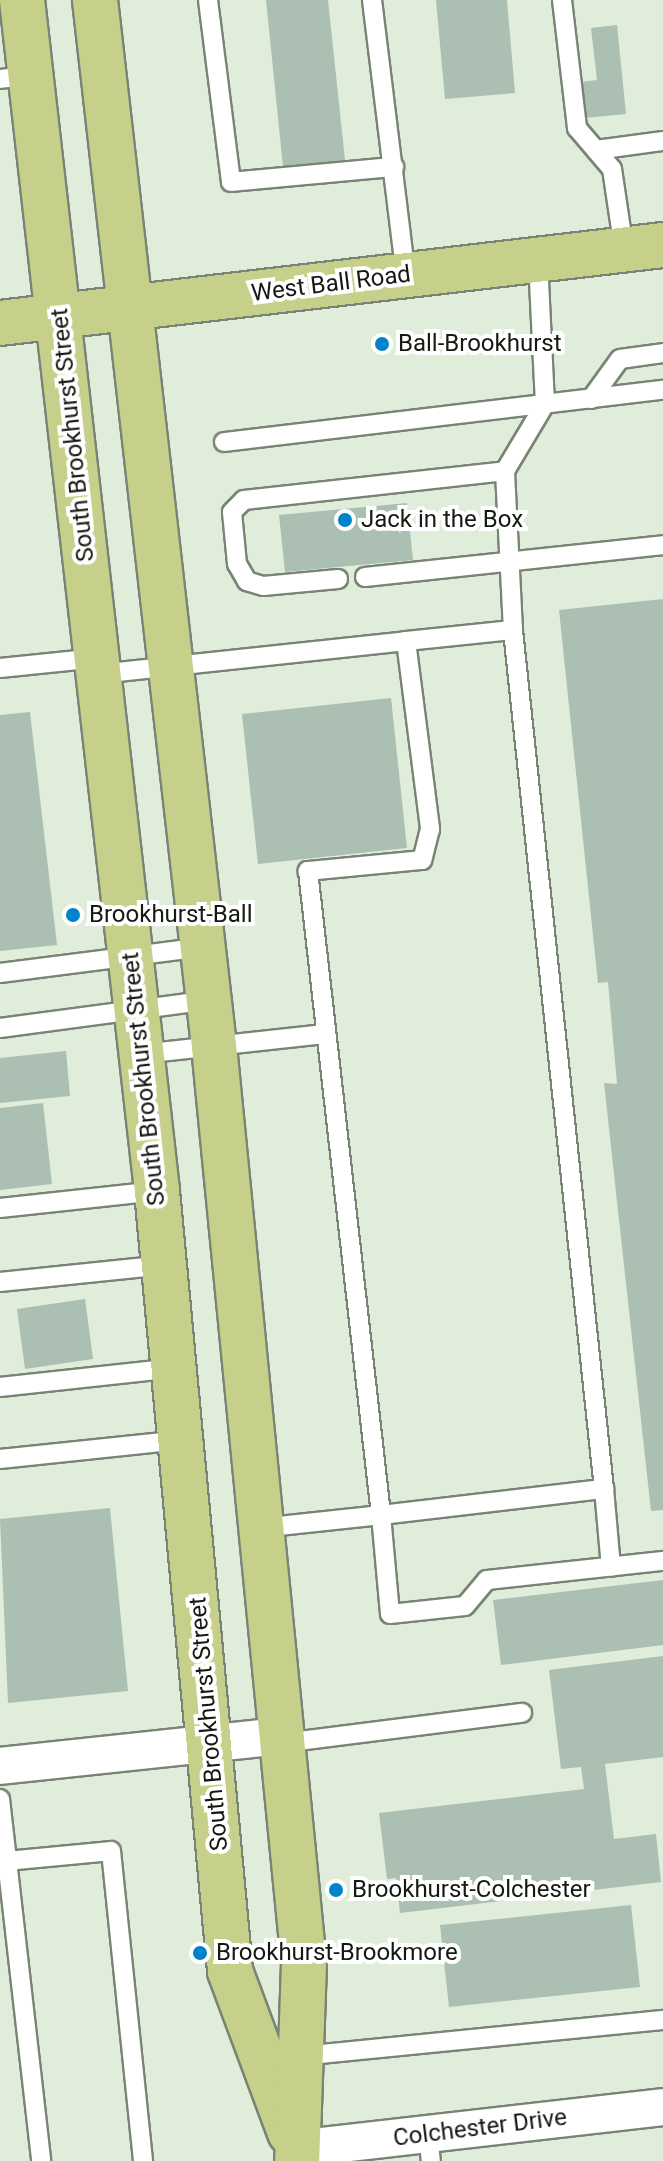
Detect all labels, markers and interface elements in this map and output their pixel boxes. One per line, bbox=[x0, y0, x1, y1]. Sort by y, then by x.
street label: West Ball Road bbox=[250, 260, 412, 308]
street label: South Brookhurst Street bbox=[45, 307, 101, 563]
place label: Ball-Brookhurst bbox=[398, 330, 562, 358]
marker: Ball-Brookhurst bbox=[373, 335, 391, 353]
place label: Jack in the Box bbox=[361, 506, 523, 534]
marker: Jack in the Box bbox=[336, 511, 354, 529]
place label: Brookhurst-Ball bbox=[89, 901, 253, 929]
marker: Brookhurst-Ball bbox=[64, 906, 82, 924]
street label: South Brookhurst Street bbox=[116, 951, 172, 1207]
street label: South Brookhurst Street bbox=[184, 1596, 234, 1852]
place label: Brookhurst-Colchester bbox=[352, 1876, 591, 1904]
marker: Brookhurst-Colchester bbox=[327, 1881, 345, 1899]
place label: Brookhurst-Brookmore bbox=[216, 1939, 458, 1967]
marker: Brookhurst-Brookmore bbox=[191, 1944, 209, 1962]
street label: Colchester Drive bbox=[392, 2103, 568, 2153]

